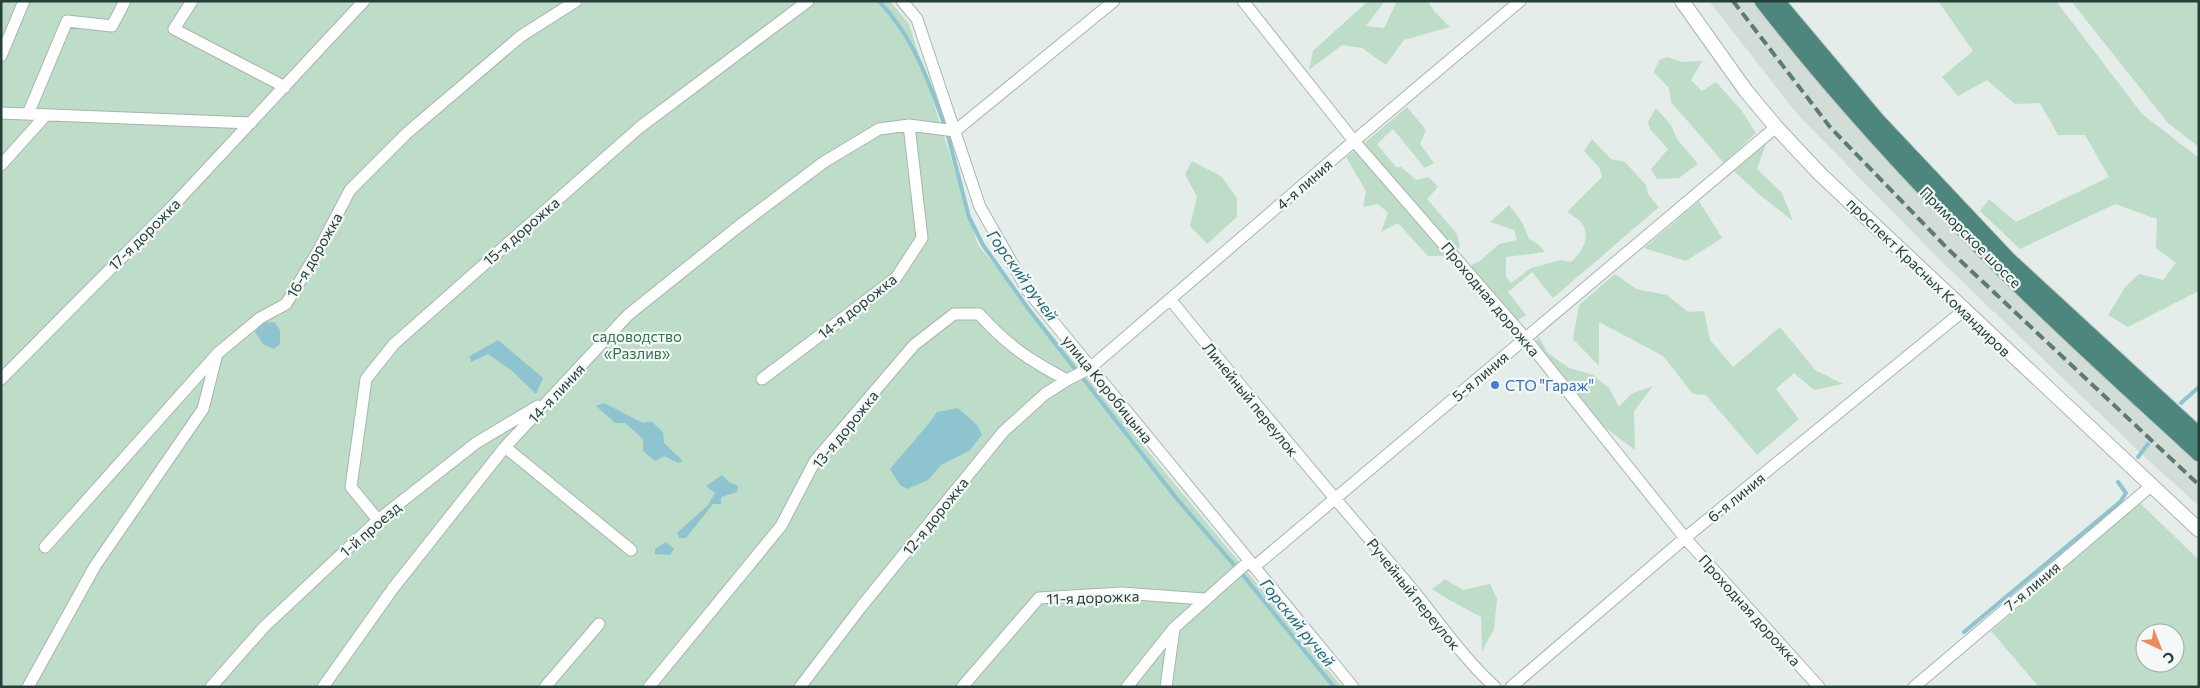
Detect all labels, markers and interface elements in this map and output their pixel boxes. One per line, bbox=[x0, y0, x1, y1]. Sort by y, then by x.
street label: 4-я линия bbox=[1272, 155, 1336, 213]
street label: Приморское шоссе bbox=[1917, 183, 2025, 291]
street label: 15-я дорожка bbox=[479, 193, 563, 269]
street label: 17-я дорожка bbox=[104, 194, 184, 274]
street label: проспект Красных Командиров bbox=[1843, 194, 2015, 360]
street label: 16-я дорожка bbox=[282, 209, 346, 301]
water label: Горский ручей bbox=[984, 226, 1062, 324]
street label: Проходная дорожка bbox=[1438, 238, 1544, 360]
street label: 14-я дорожка bbox=[814, 270, 900, 342]
park label: садоводство «Разлив» bbox=[592, 327, 682, 362]
street label: улица Коробицына bbox=[1059, 331, 1157, 447]
street label: Линейный переулок bbox=[1199, 338, 1303, 460]
street label: 5-я линия bbox=[1448, 347, 1512, 405]
street label: 14-я линия bbox=[524, 360, 588, 426]
place label: СТО "Гараж" bbox=[1505, 376, 1594, 394]
marker: СТО "Гараж" bbox=[1489, 379, 1501, 391]
street label: 13-я дорожка bbox=[808, 386, 882, 472]
street label: 6-я линия bbox=[1704, 468, 1768, 526]
street label: 12-я дорожка bbox=[898, 474, 972, 558]
street label: 1-й проезд bbox=[336, 498, 404, 560]
street label: Ручейный переулок bbox=[1363, 535, 1465, 653]
street label: Проходная дорожка bbox=[1695, 551, 1805, 669]
street label: 7-я линия bbox=[2000, 557, 2064, 615]
water label: Горский ручей bbox=[1257, 574, 1339, 670]
street label: 11-я дорожка bbox=[1046, 586, 1140, 608]
north arrow bbox=[2135, 623, 2185, 673]
text: С bbox=[2160, 648, 2179, 667]

